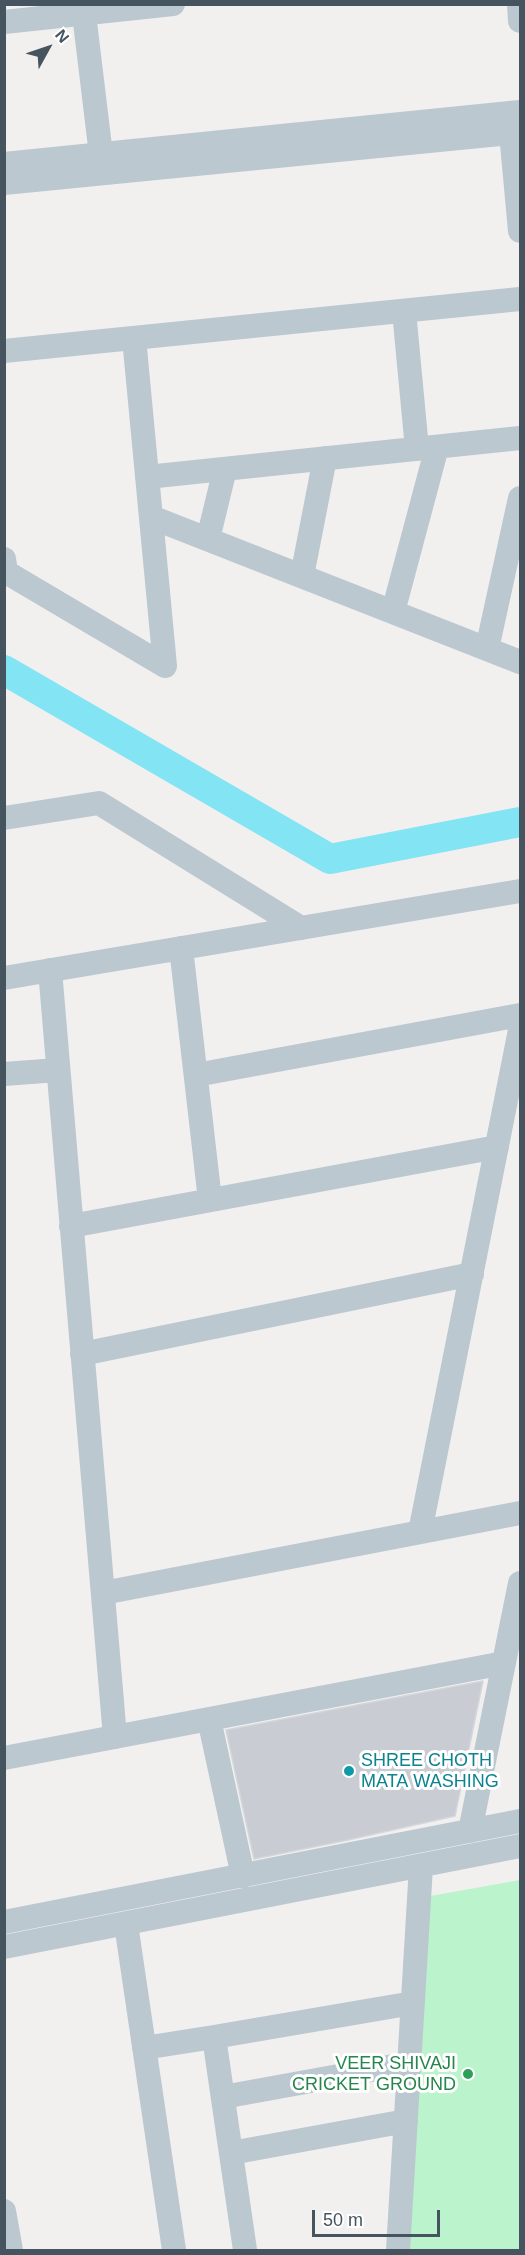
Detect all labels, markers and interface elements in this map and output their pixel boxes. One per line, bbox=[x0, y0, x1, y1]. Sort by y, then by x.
north arrow bbox=[18, 18, 78, 78]
text: N bbox=[52, 26, 72, 46]
place label: SHREE CHOTH MATA WASHING bbox=[361, 1750, 499, 1792]
marker: SHREE CHOTH MATA WASHING bbox=[342, 1764, 356, 1778]
place label: VEER SHIVAJI CRICKET GROUND bbox=[292, 2053, 456, 2096]
marker: VEER SHIVAJI CRICKET GROUND bbox=[461, 2067, 475, 2081]
scale bar bbox=[315, 2198, 442, 2236]
text: 50 m bbox=[323, 2210, 363, 2230]

